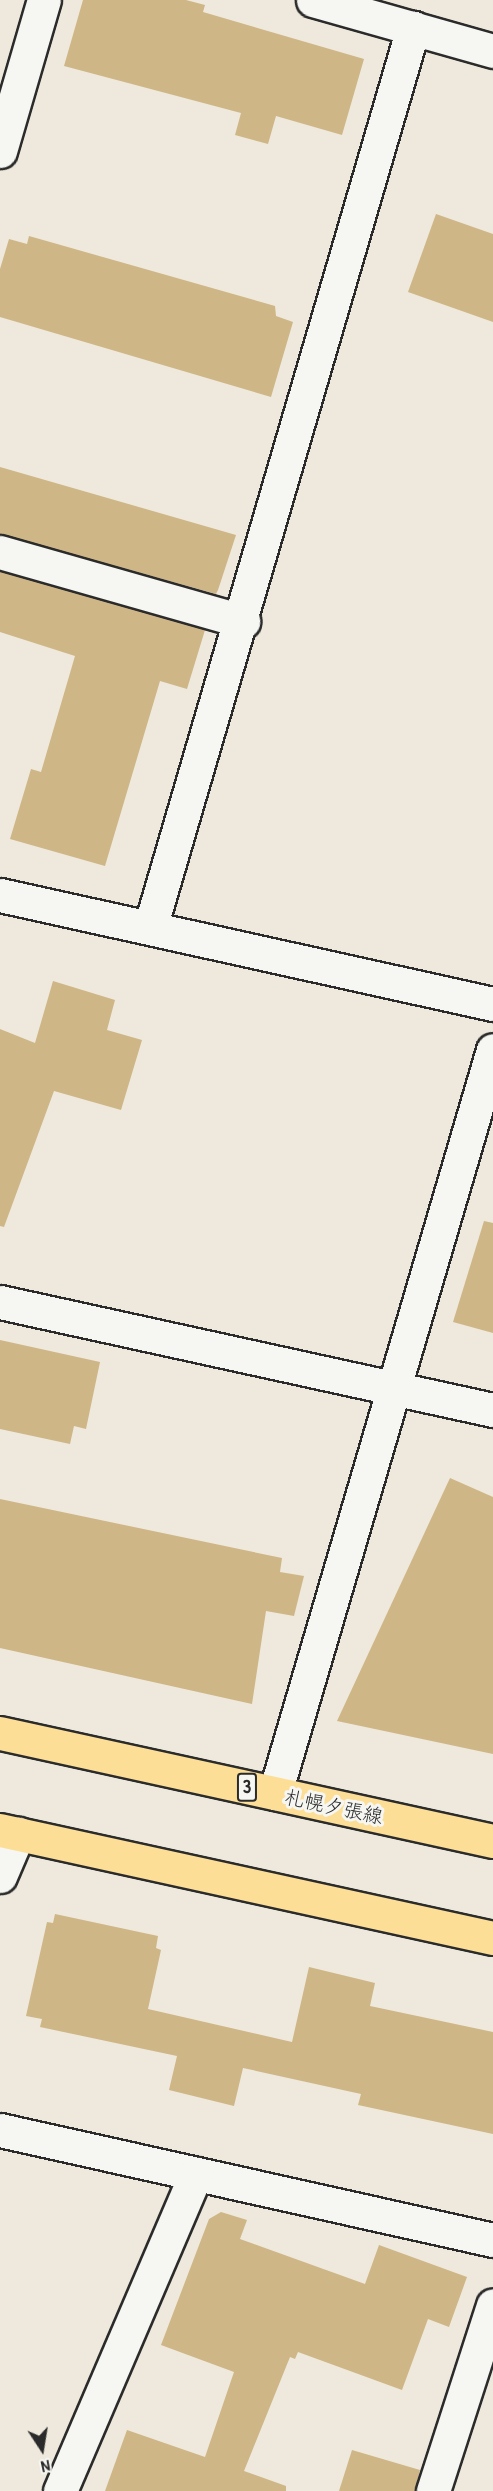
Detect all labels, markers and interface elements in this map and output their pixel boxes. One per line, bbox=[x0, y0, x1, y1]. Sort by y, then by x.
road number: 3 bbox=[236, 1772, 258, 1802]
street label: 札幌夕張線 bbox=[283, 1784, 385, 1828]
north arrow bbox=[12, 2419, 72, 2479]
text: N bbox=[39, 2455, 52, 2478]

